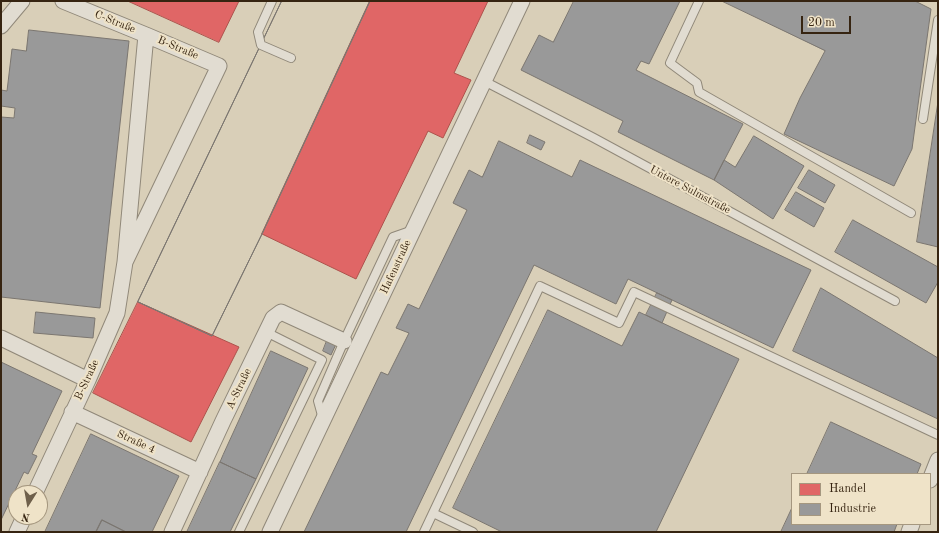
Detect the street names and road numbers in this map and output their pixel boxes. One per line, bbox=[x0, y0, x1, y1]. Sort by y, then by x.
street label: C-Straße bbox=[93, 8, 137, 36]
street label: B-Straße bbox=[156, 34, 200, 62]
street label: Untere Sulmstraße bbox=[647, 163, 733, 217]
street label: Hafenstraße bbox=[378, 238, 414, 296]
street label: B-Straße bbox=[72, 358, 102, 402]
street label: A-Straße bbox=[223, 366, 255, 412]
street label: Straße 4 bbox=[115, 427, 157, 457]

